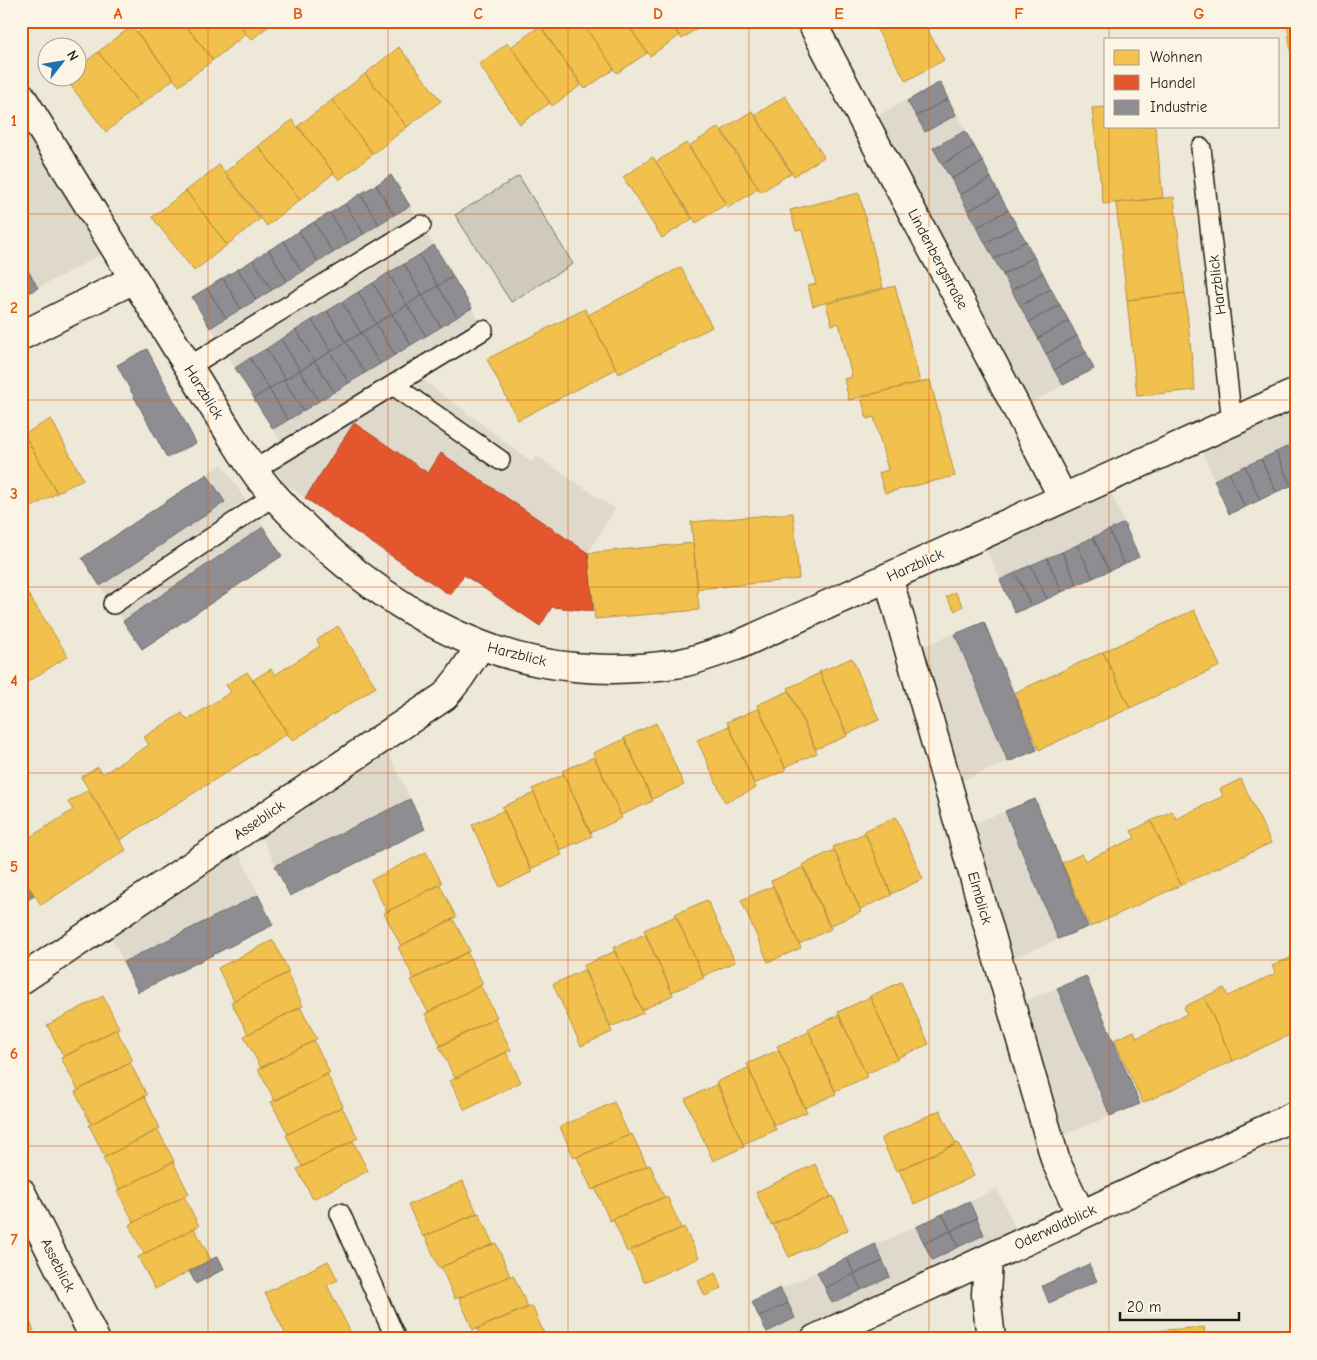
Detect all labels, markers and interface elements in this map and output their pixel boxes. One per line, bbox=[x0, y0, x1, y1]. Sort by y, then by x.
text: A bbox=[114, 5, 123, 23]
text: B bbox=[293, 5, 303, 23]
text: C bbox=[473, 5, 483, 23]
text: D bbox=[653, 5, 663, 23]
text: E bbox=[834, 5, 844, 23]
text: F bbox=[1014, 5, 1024, 23]
text: G bbox=[1193, 5, 1205, 23]
north arrow bbox=[38, 38, 88, 88]
legend bbox=[1104, 38, 1280, 128]
text: N bbox=[63, 47, 82, 64]
text: Wohnen bbox=[1150, 48, 1203, 66]
text: Handel bbox=[1150, 74, 1196, 92]
text: Industrie bbox=[1150, 98, 1208, 116]
text: 1 bbox=[11, 112, 17, 130]
street label: Lindenbergstraße bbox=[904, 206, 972, 313]
street label: Harzblick bbox=[1204, 253, 1230, 316]
text: 2 bbox=[10, 299, 18, 317]
street label: Harzblick bbox=[180, 362, 228, 423]
text: 3 bbox=[10, 485, 18, 503]
street label: Harzblick bbox=[884, 544, 947, 585]
street label: Harzblick bbox=[486, 638, 549, 670]
text: 4 bbox=[10, 672, 18, 690]
street label: Asseblick bbox=[230, 796, 289, 844]
text: 5 bbox=[10, 858, 18, 876]
street label: Elmblick bbox=[964, 870, 996, 927]
text: 6 bbox=[10, 1045, 18, 1063]
street label: Oderwaldblick bbox=[1011, 1200, 1099, 1254]
text: 7 bbox=[10, 1231, 18, 1249]
street label: Asseblick bbox=[37, 1235, 79, 1296]
scale bar bbox=[1120, 1290, 1238, 1322]
text: 20 m bbox=[1127, 1298, 1161, 1316]

